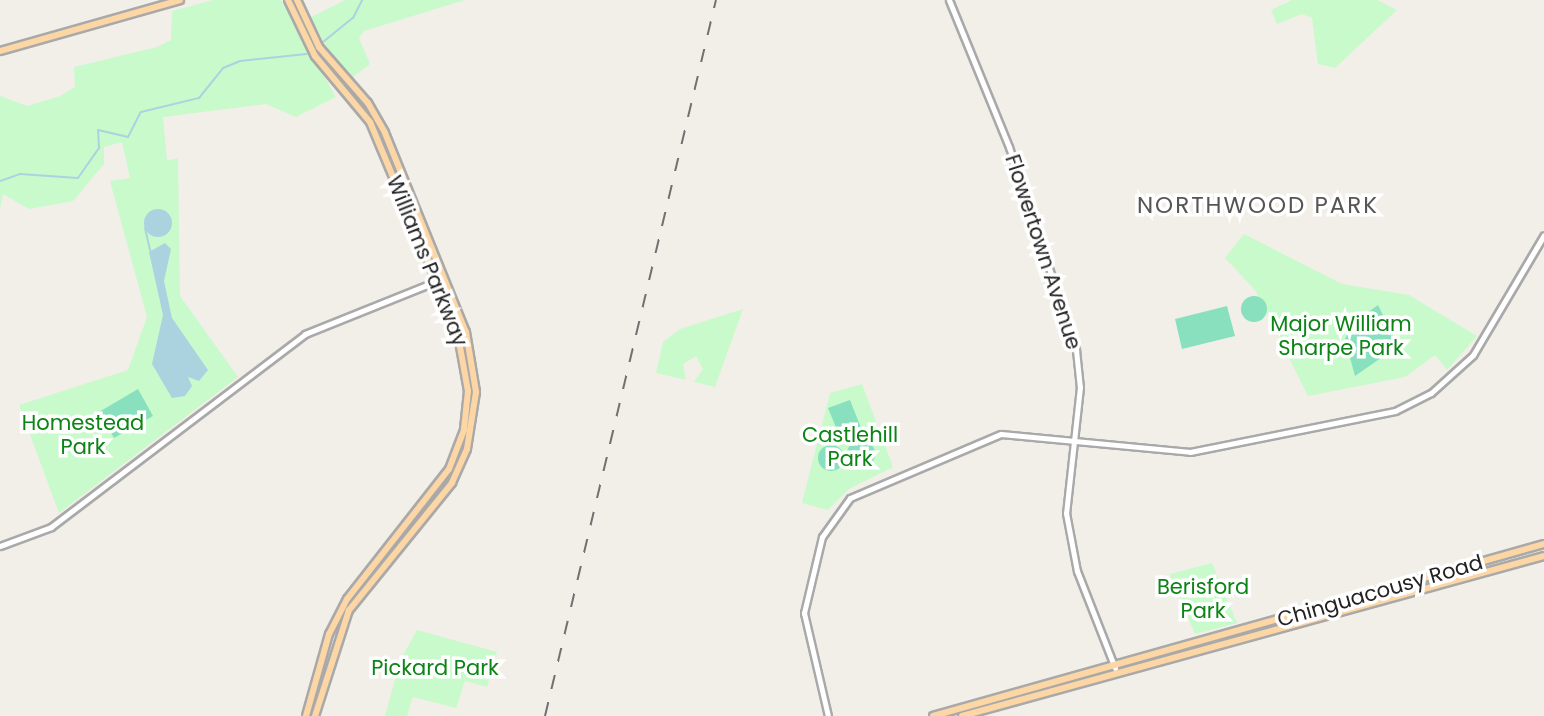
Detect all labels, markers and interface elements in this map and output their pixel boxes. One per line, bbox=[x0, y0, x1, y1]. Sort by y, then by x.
street label: Flowertown Avenue bbox=[1000, 151, 1086, 353]
street label: Williams Parkway bbox=[381, 172, 473, 350]
district label: NORTHWOOD PARK bbox=[1139, 191, 1377, 219]
park label: Major William Sharpe Park bbox=[1270, 311, 1412, 361]
park label: Homestead Park bbox=[22, 410, 144, 460]
park label: Castlehill Park bbox=[802, 422, 898, 472]
street label: Chinguacousy Road bbox=[1274, 550, 1486, 632]
park label: Berisford Park bbox=[1157, 574, 1249, 624]
park label: Pickard Park bbox=[371, 655, 499, 681]

